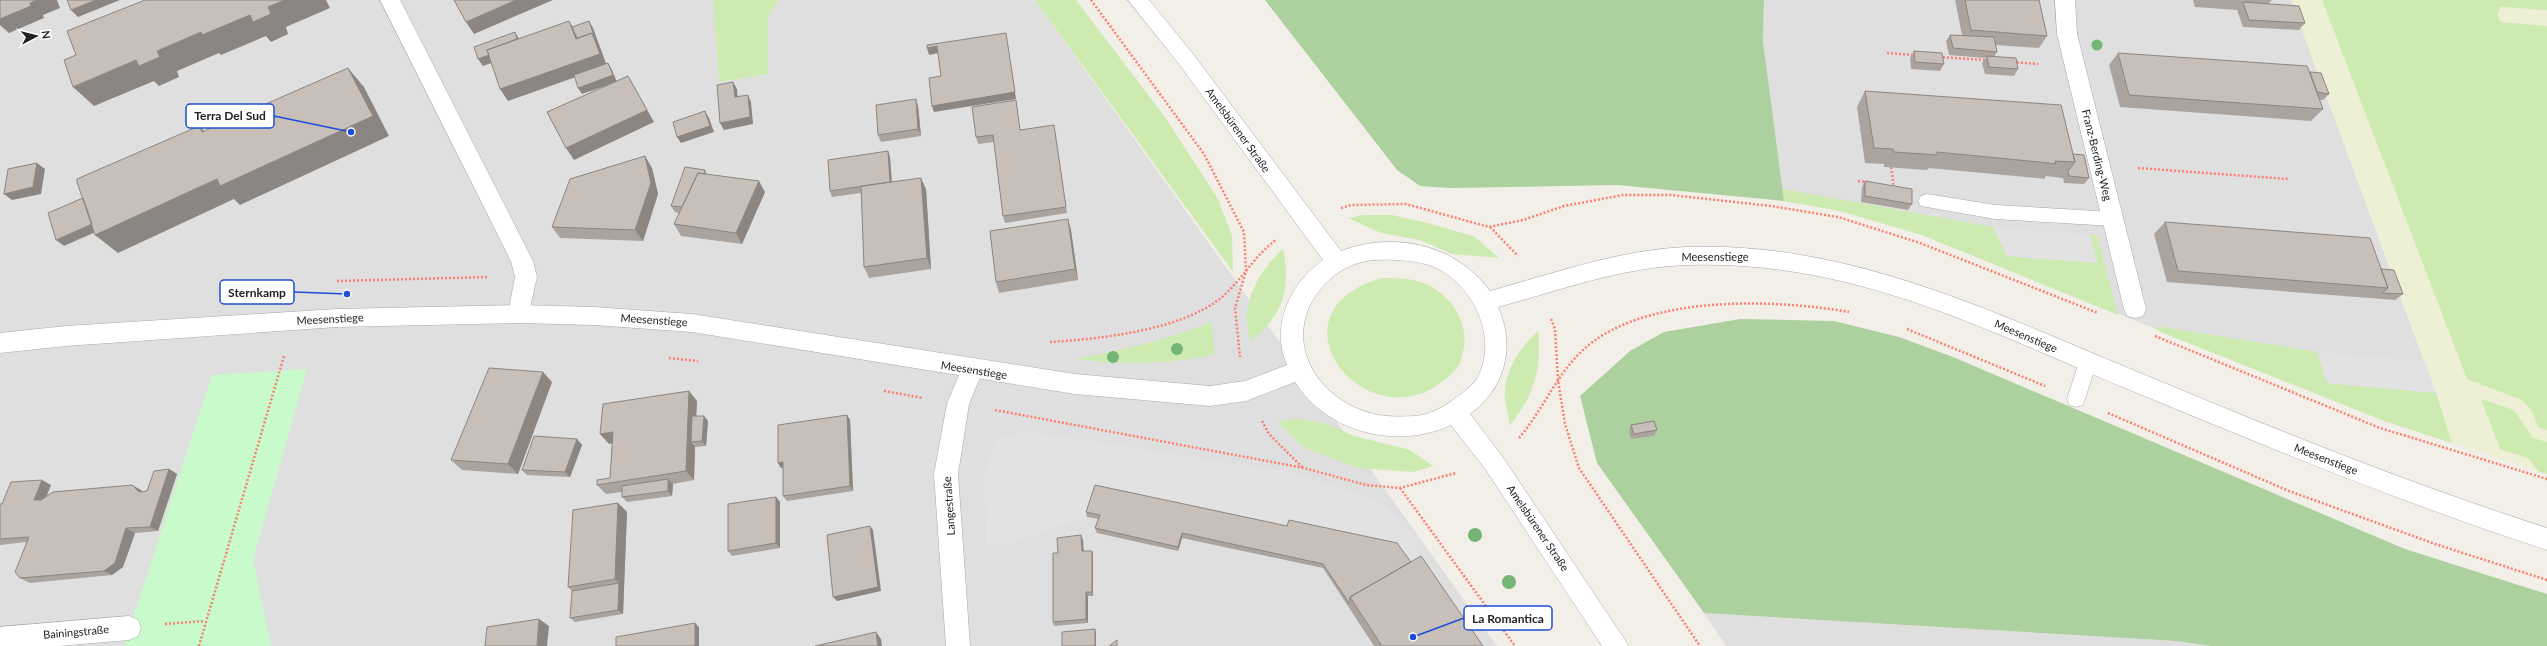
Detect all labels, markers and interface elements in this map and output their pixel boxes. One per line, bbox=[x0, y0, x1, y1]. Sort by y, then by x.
north arrow bbox=[16, 16, 56, 56]
text: N bbox=[39, 30, 53, 40]
street label: Amelsbürener Straße bbox=[1203, 85, 1274, 175]
callout: Terra Del Sud bbox=[186, 104, 274, 128]
text: Terra Del Sud bbox=[194, 108, 266, 123]
street label: Franz-Berding-Weg bbox=[2080, 108, 2115, 202]
street label: Meesenstiege bbox=[1681, 250, 1749, 263]
callout: Sternkamp bbox=[220, 280, 294, 304]
text: Sternkamp bbox=[228, 285, 286, 300]
street label: Meesenstiege bbox=[296, 310, 364, 327]
street label: Meesenstiege bbox=[620, 311, 688, 328]
street label: Meesenstiege bbox=[1993, 316, 2060, 355]
street label: Meesenstiege bbox=[940, 358, 1008, 381]
street label: Meesenstiege bbox=[2293, 440, 2360, 477]
street label: Langestraße bbox=[940, 476, 957, 536]
street label: Amelsbürener Straße bbox=[1505, 482, 1572, 573]
callout: La Romantica bbox=[1464, 606, 1552, 630]
text: La Romantica bbox=[1472, 611, 1544, 626]
street label: Bainingstraße bbox=[42, 622, 110, 641]

